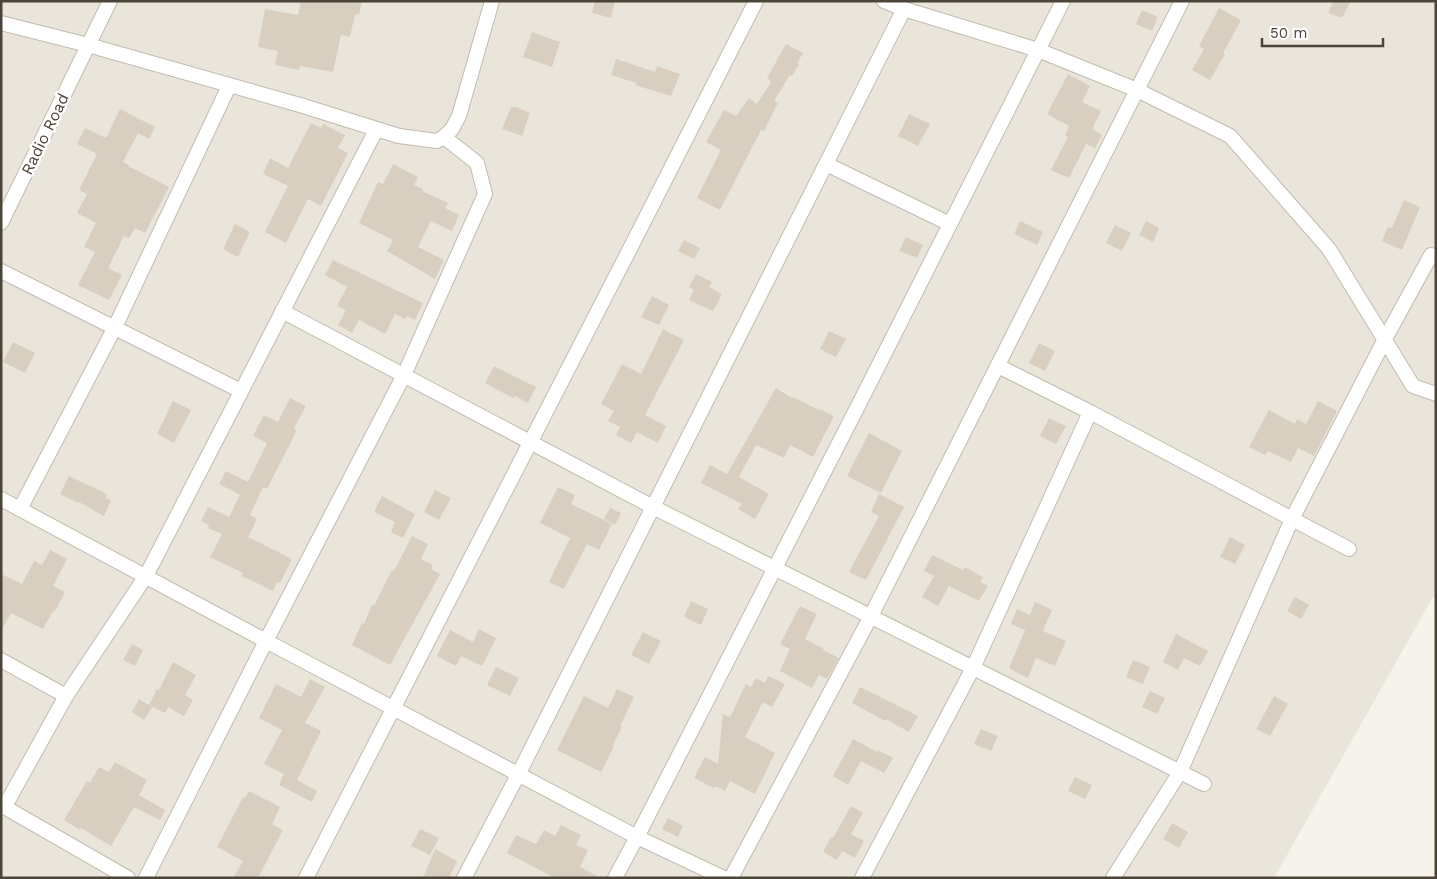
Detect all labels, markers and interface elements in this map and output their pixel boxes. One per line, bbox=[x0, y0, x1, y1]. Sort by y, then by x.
scale bar bbox=[1262, 15, 1383, 47]
text: 50 m bbox=[1270, 24, 1307, 42]
street label: Radio Road bbox=[17, 90, 73, 178]

